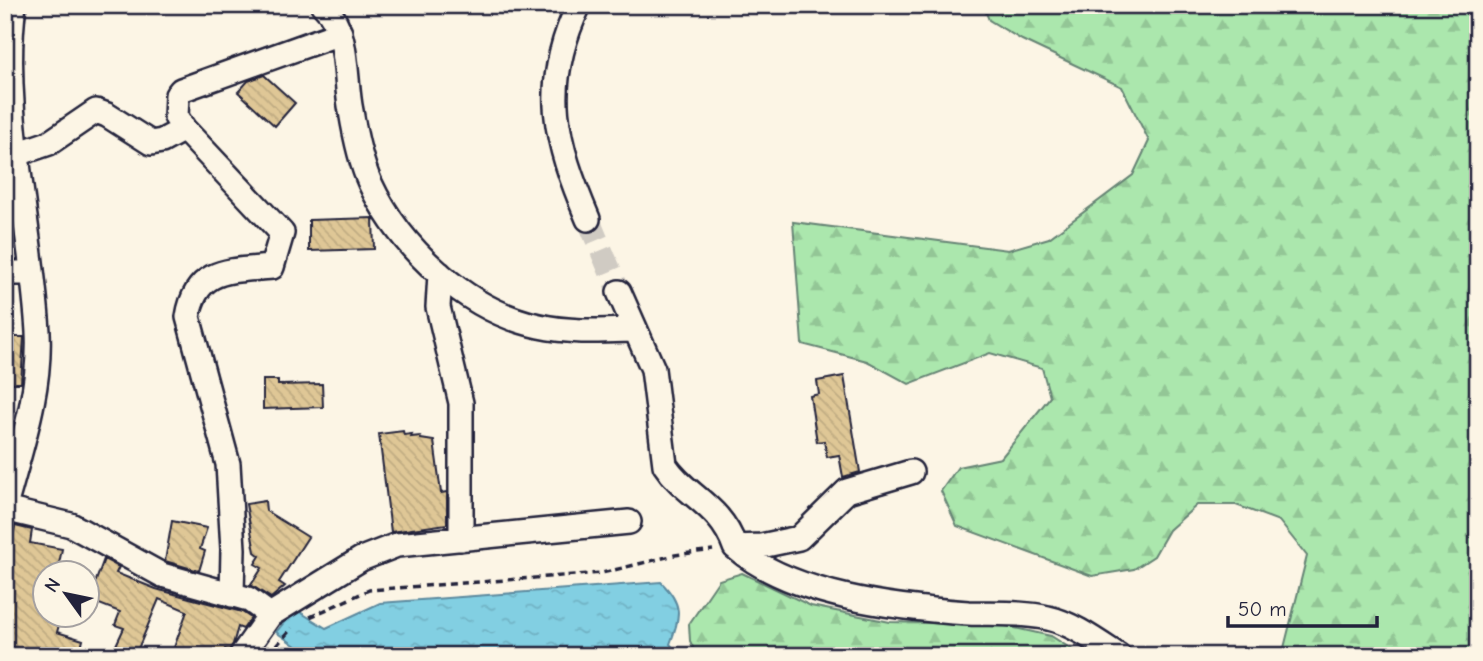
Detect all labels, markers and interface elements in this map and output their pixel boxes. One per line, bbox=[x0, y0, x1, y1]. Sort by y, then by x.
north arrow bbox=[32, 560, 102, 630]
text: N bbox=[40, 574, 65, 596]
scale bar bbox=[1228, 584, 1376, 628]
text: 50 m bbox=[1238, 597, 1287, 621]

